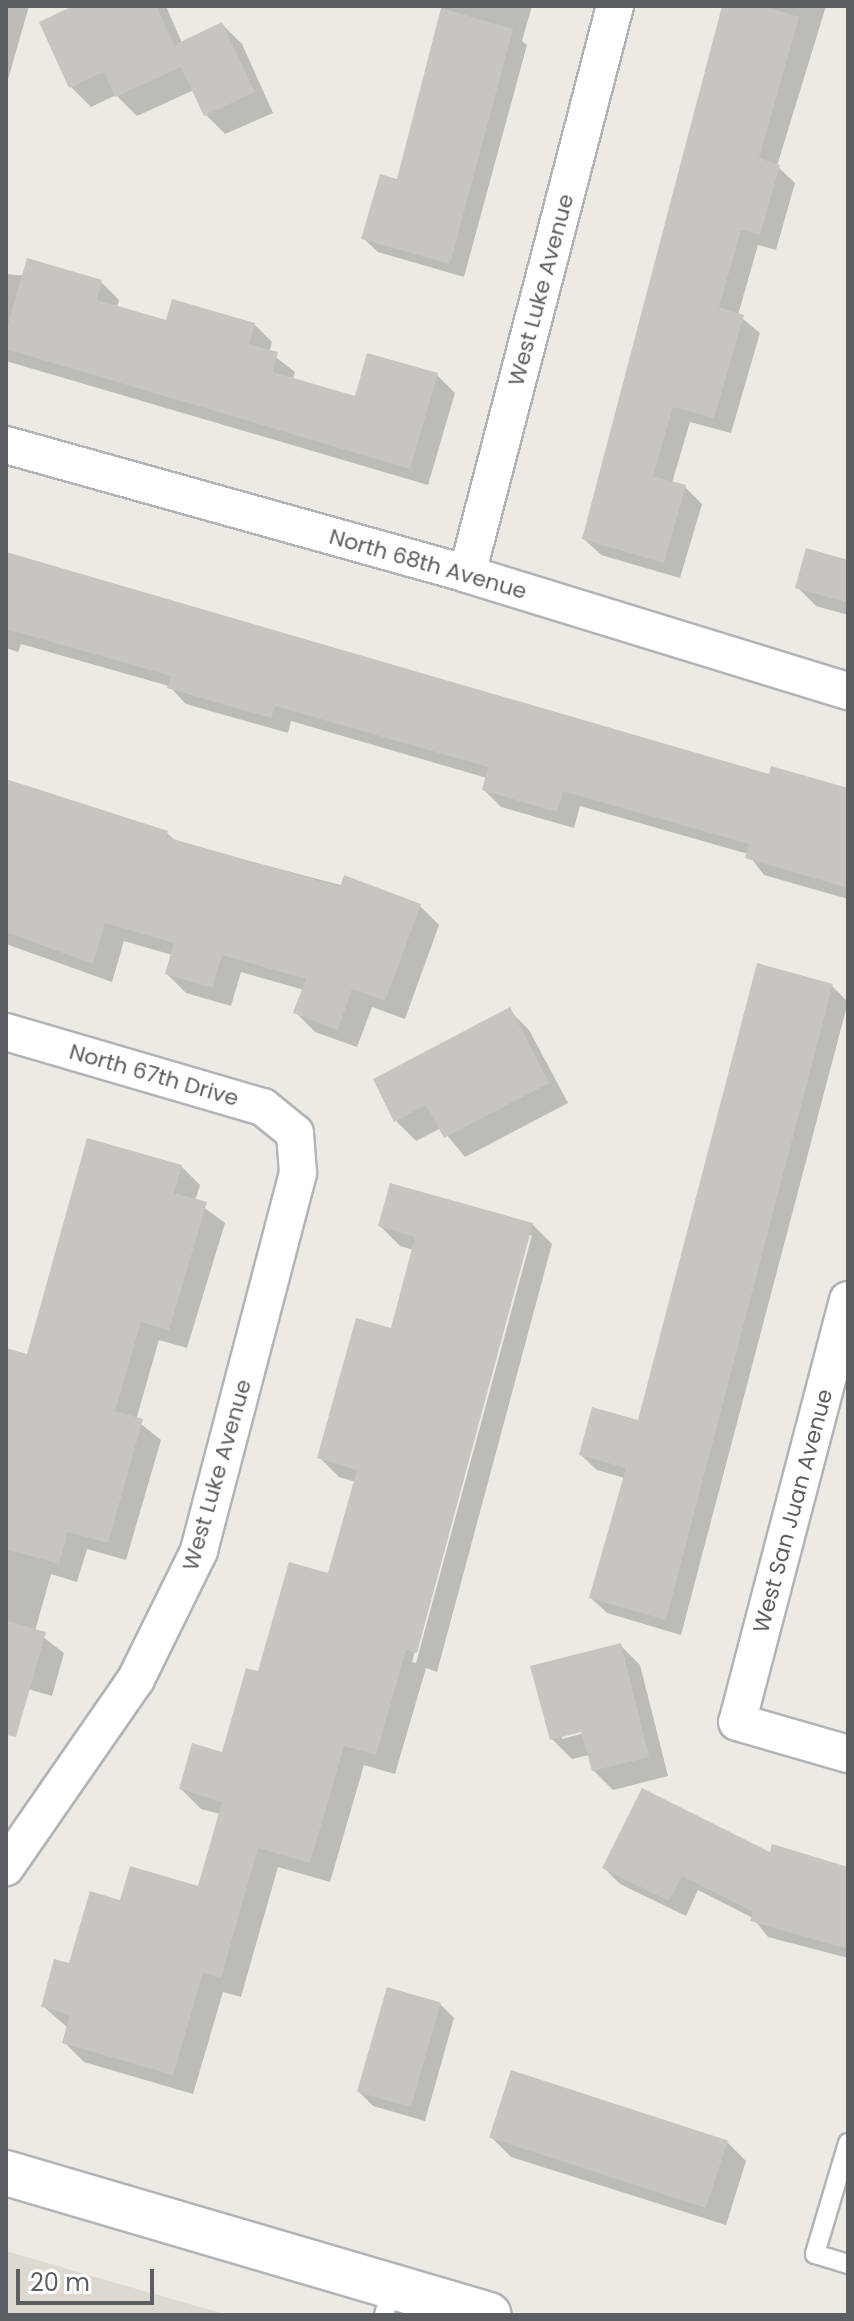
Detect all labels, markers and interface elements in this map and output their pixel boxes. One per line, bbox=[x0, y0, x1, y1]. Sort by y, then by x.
street label: West Luke Avenue bbox=[503, 191, 579, 389]
street label: North 68th Avenue bbox=[326, 523, 530, 605]
street label: North 67th Drive bbox=[66, 1038, 242, 1112]
street label: West Luke Avenue bbox=[177, 1376, 257, 1574]
street label: West San Juan Avenue bbox=[748, 1386, 838, 1636]
scale bar bbox=[20, 2253, 158, 2303]
text: 20 m bbox=[30, 2266, 90, 2299]

